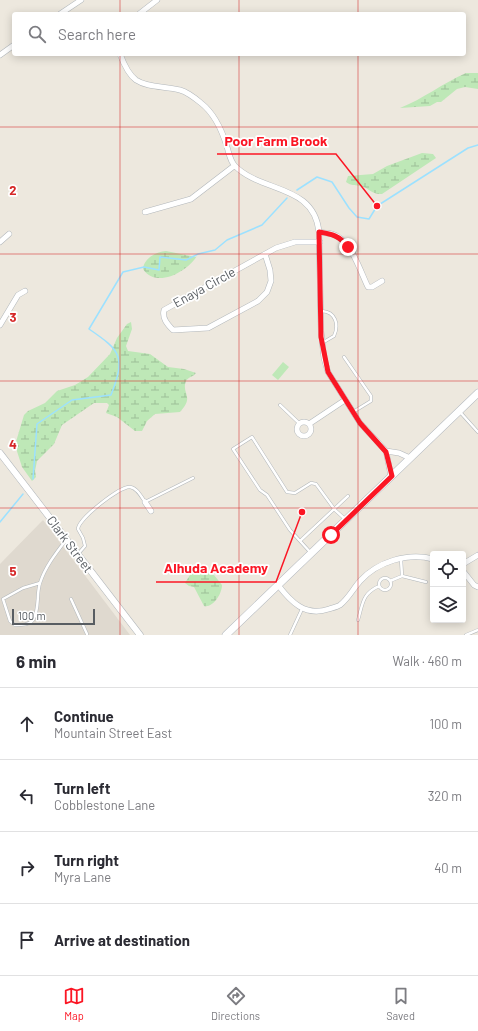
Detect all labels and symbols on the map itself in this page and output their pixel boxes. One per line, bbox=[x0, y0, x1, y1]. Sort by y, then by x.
callout: Poor Farm Brook bbox=[217, 128, 336, 154]
text: Poor Farm Brook bbox=[224, 132, 328, 149]
text: 2 bbox=[9, 182, 17, 198]
route end bbox=[339, 238, 357, 256]
street label: Enaya Circle bbox=[170, 263, 238, 311]
text: 3 bbox=[9, 309, 17, 325]
text: 4 bbox=[9, 436, 17, 452]
street label: Clark Street bbox=[43, 512, 97, 576]
route start bbox=[322, 526, 340, 544]
callout: Alhuda Academy bbox=[156, 556, 276, 582]
text: Alhuda Academy bbox=[164, 559, 268, 576]
text: 5 bbox=[9, 563, 17, 579]
scale bar bbox=[12, 607, 95, 626]

